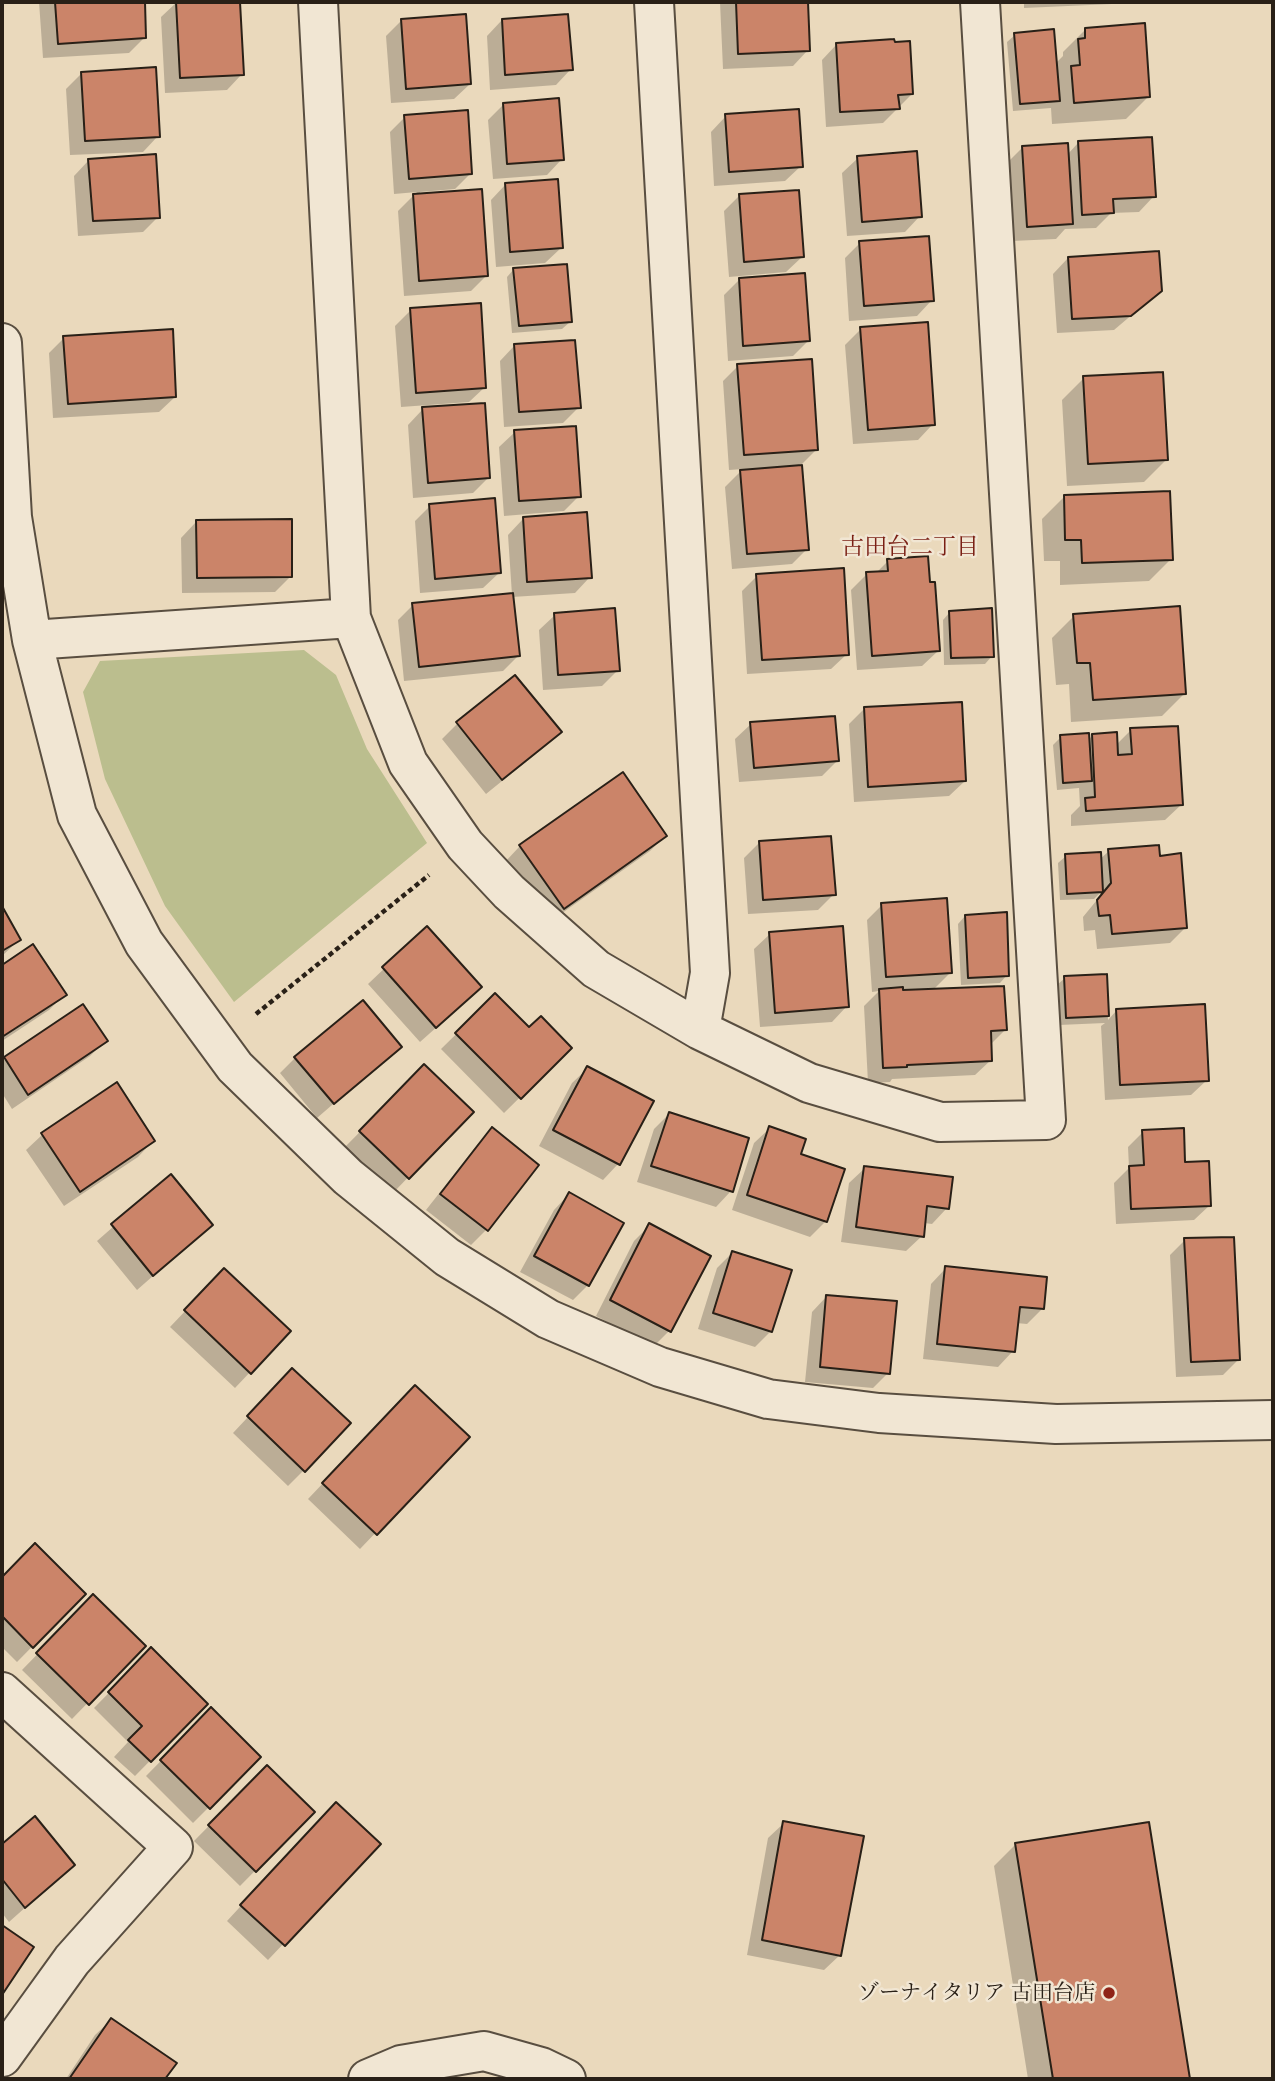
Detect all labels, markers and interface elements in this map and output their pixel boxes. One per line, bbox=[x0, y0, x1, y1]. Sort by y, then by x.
district label: 古田台二丁目 bbox=[841, 534, 979, 562]
place label: ゾーナイタリア 古田台店 bbox=[858, 1980, 1095, 2006]
marker: ゾーナイタリア 古田台店 bbox=[1101, 1985, 1117, 2001]

